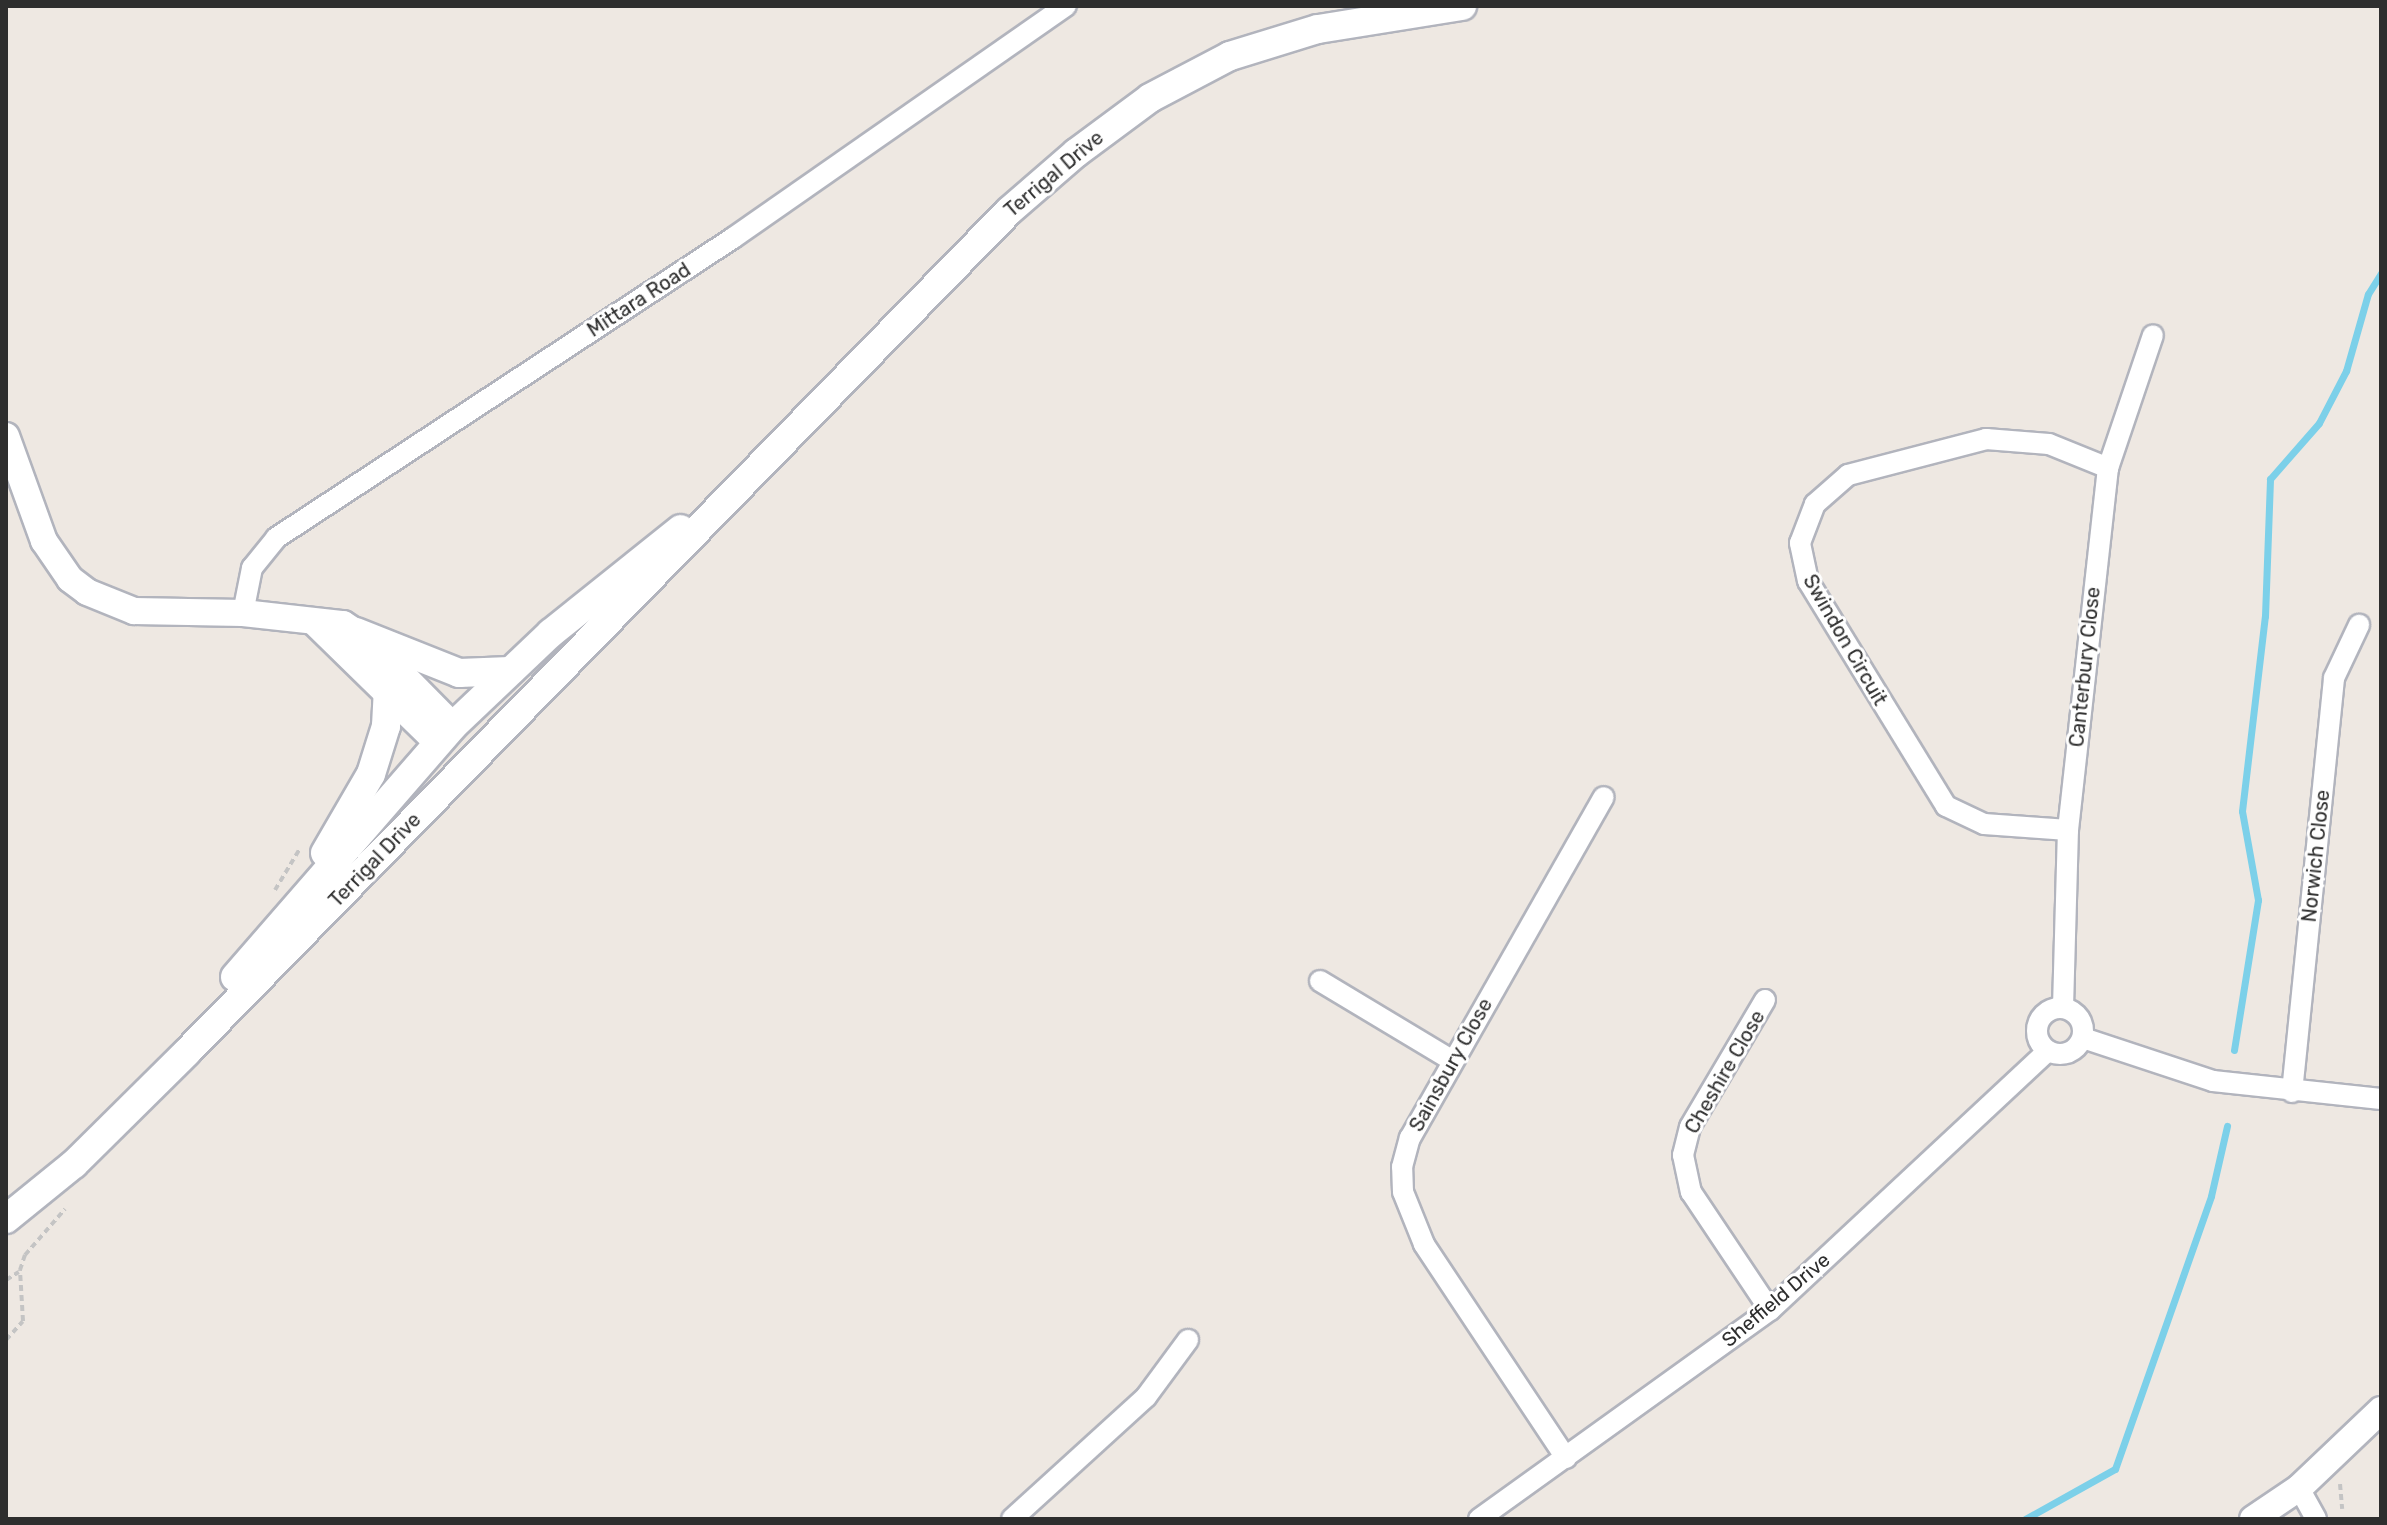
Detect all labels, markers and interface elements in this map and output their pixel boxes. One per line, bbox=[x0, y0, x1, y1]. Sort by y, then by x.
street label: Terrigal Drive bbox=[1000, 126, 1108, 222]
street label: Mittara Road bbox=[583, 258, 695, 342]
street label: Swindon Circuit bbox=[1798, 570, 1892, 710]
street label: Canterbury Close bbox=[2065, 585, 2105, 749]
street label: Norwich Close bbox=[2297, 789, 2335, 923]
street label: Terrigal Drive bbox=[324, 808, 426, 912]
street label: Sainsbury Close bbox=[1404, 994, 1498, 1136]
street label: Cheshire Close bbox=[1680, 1006, 1770, 1138]
street label: Sheffield Drive bbox=[1717, 1248, 1835, 1352]

